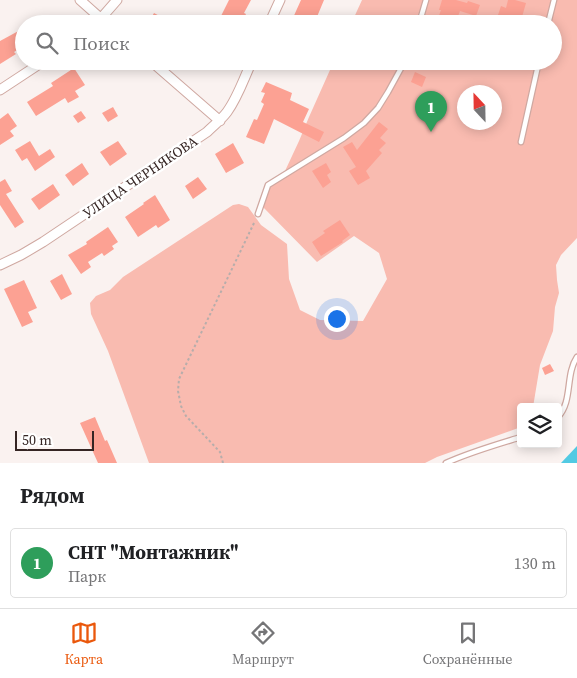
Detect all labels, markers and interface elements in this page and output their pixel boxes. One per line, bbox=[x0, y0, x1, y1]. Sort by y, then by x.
search box bbox=[15, 15, 562, 70]
icon: search bbox=[33, 29, 61, 57]
text: Поиск bbox=[73, 30, 130, 56]
north arrow bbox=[457, 85, 502, 130]
pin: 1 bbox=[415, 91, 447, 132]
street label: УЛИЦА ЧЕРНЯКОВА bbox=[79, 131, 202, 223]
your location bbox=[324, 306, 350, 332]
map controls bbox=[517, 403, 562, 448]
button: layers bbox=[517, 403, 562, 448]
scale bar bbox=[15, 428, 94, 451]
text: 50 m bbox=[22, 430, 52, 450]
text: Рядом bbox=[20, 481, 85, 510]
text: СНТ "Монтажник" bbox=[68, 539, 238, 565]
text: 1 bbox=[33, 552, 41, 574]
text: 130 m bbox=[514, 552, 556, 574]
text: Парк bbox=[68, 565, 106, 587]
tab: Карта bbox=[64, 619, 103, 669]
tab: Маршрут bbox=[232, 619, 294, 669]
tab: Сохранённые bbox=[423, 619, 512, 669]

